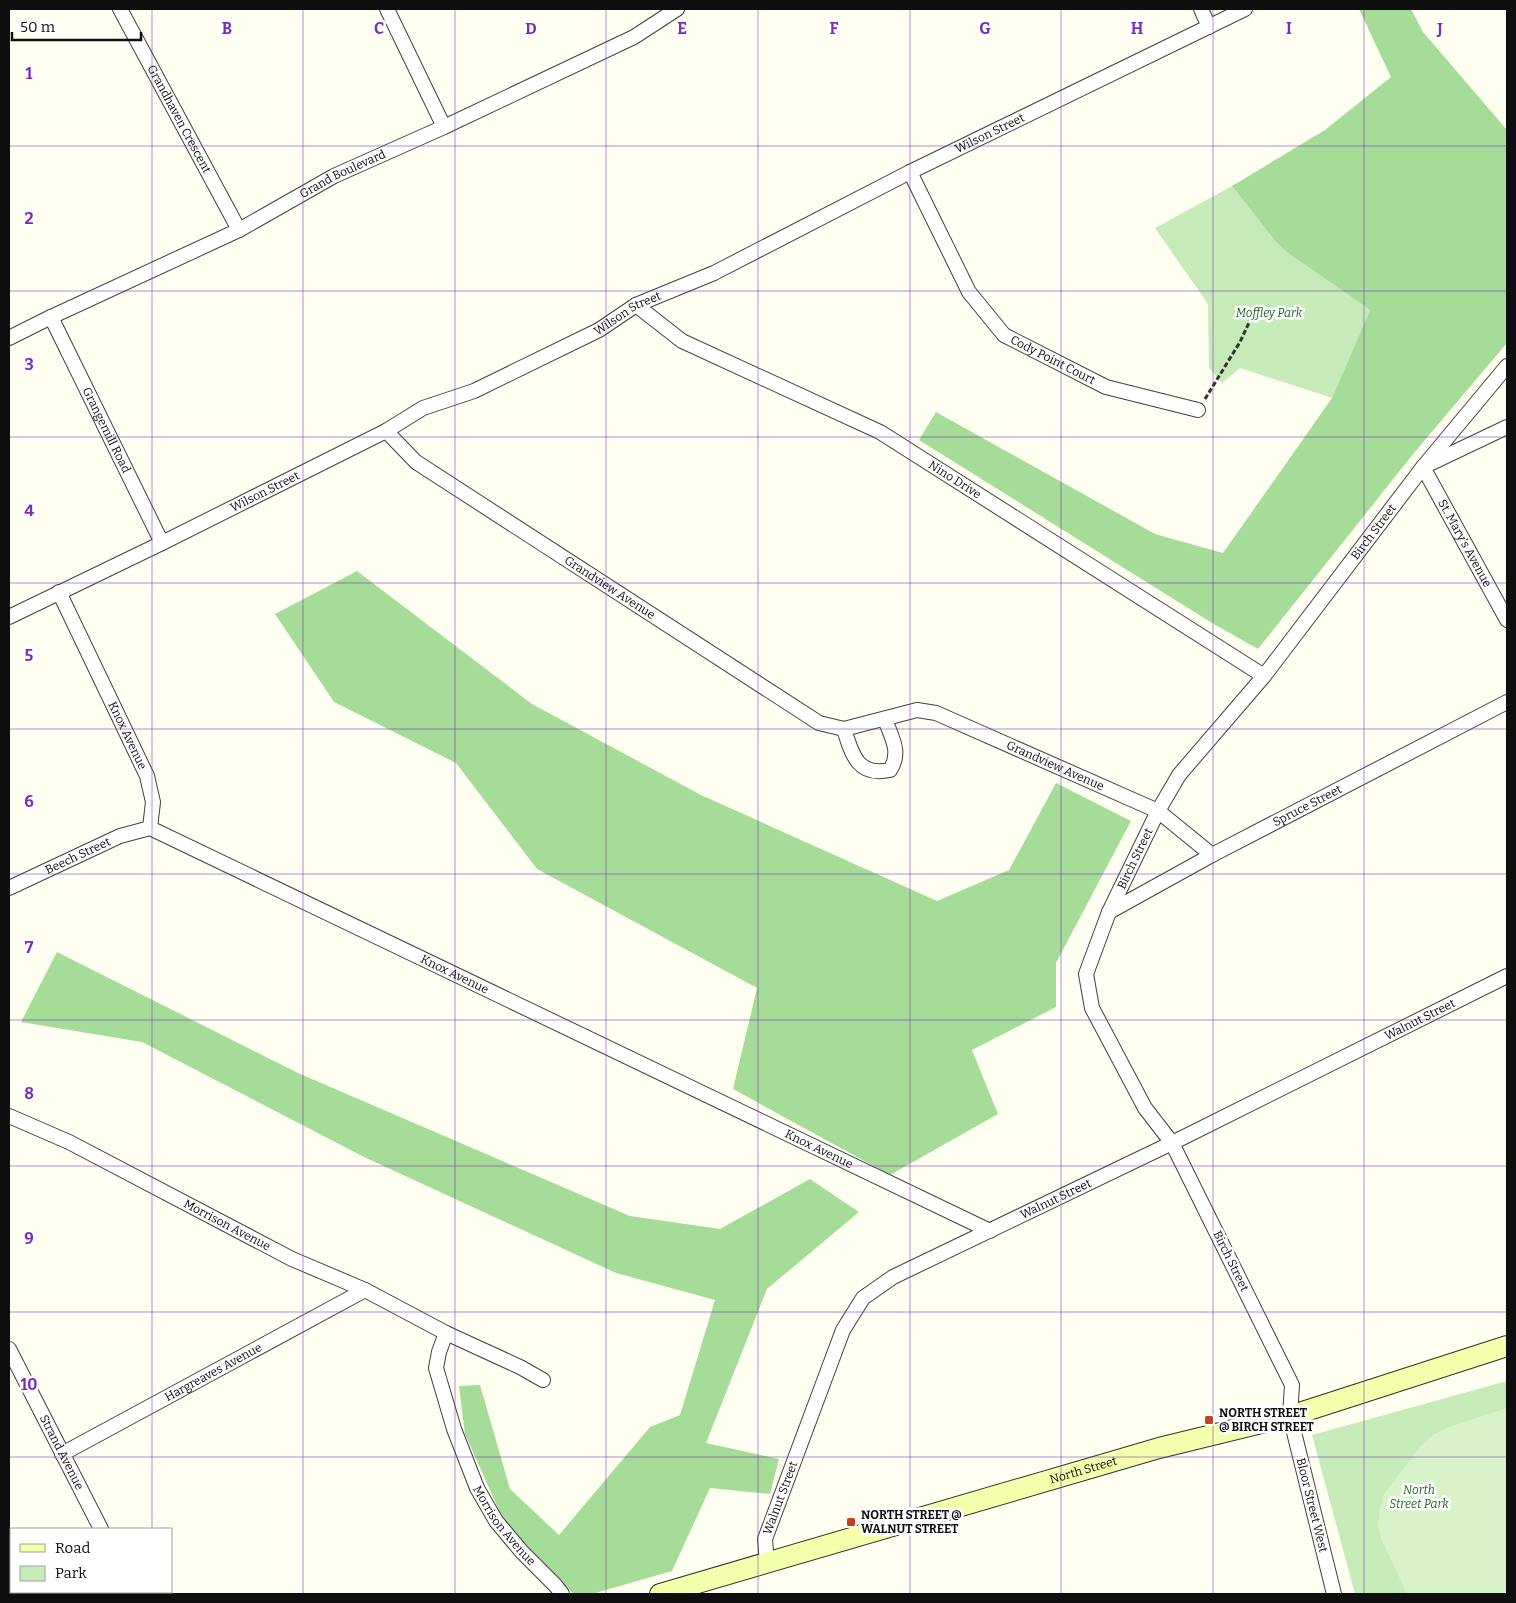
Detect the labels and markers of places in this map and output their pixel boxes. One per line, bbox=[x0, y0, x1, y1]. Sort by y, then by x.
place label: NORTH STREET @ BIRCH STREET bbox=[1219, 1406, 1315, 1434]
marker: NORTH STREET @ BIRCH STREET bbox=[1203, 1414, 1215, 1426]
place label: NORTH STREET @ WALNUT STREET bbox=[861, 1508, 962, 1536]
marker: NORTH STREET @ WALNUT STREET bbox=[845, 1516, 857, 1528]

